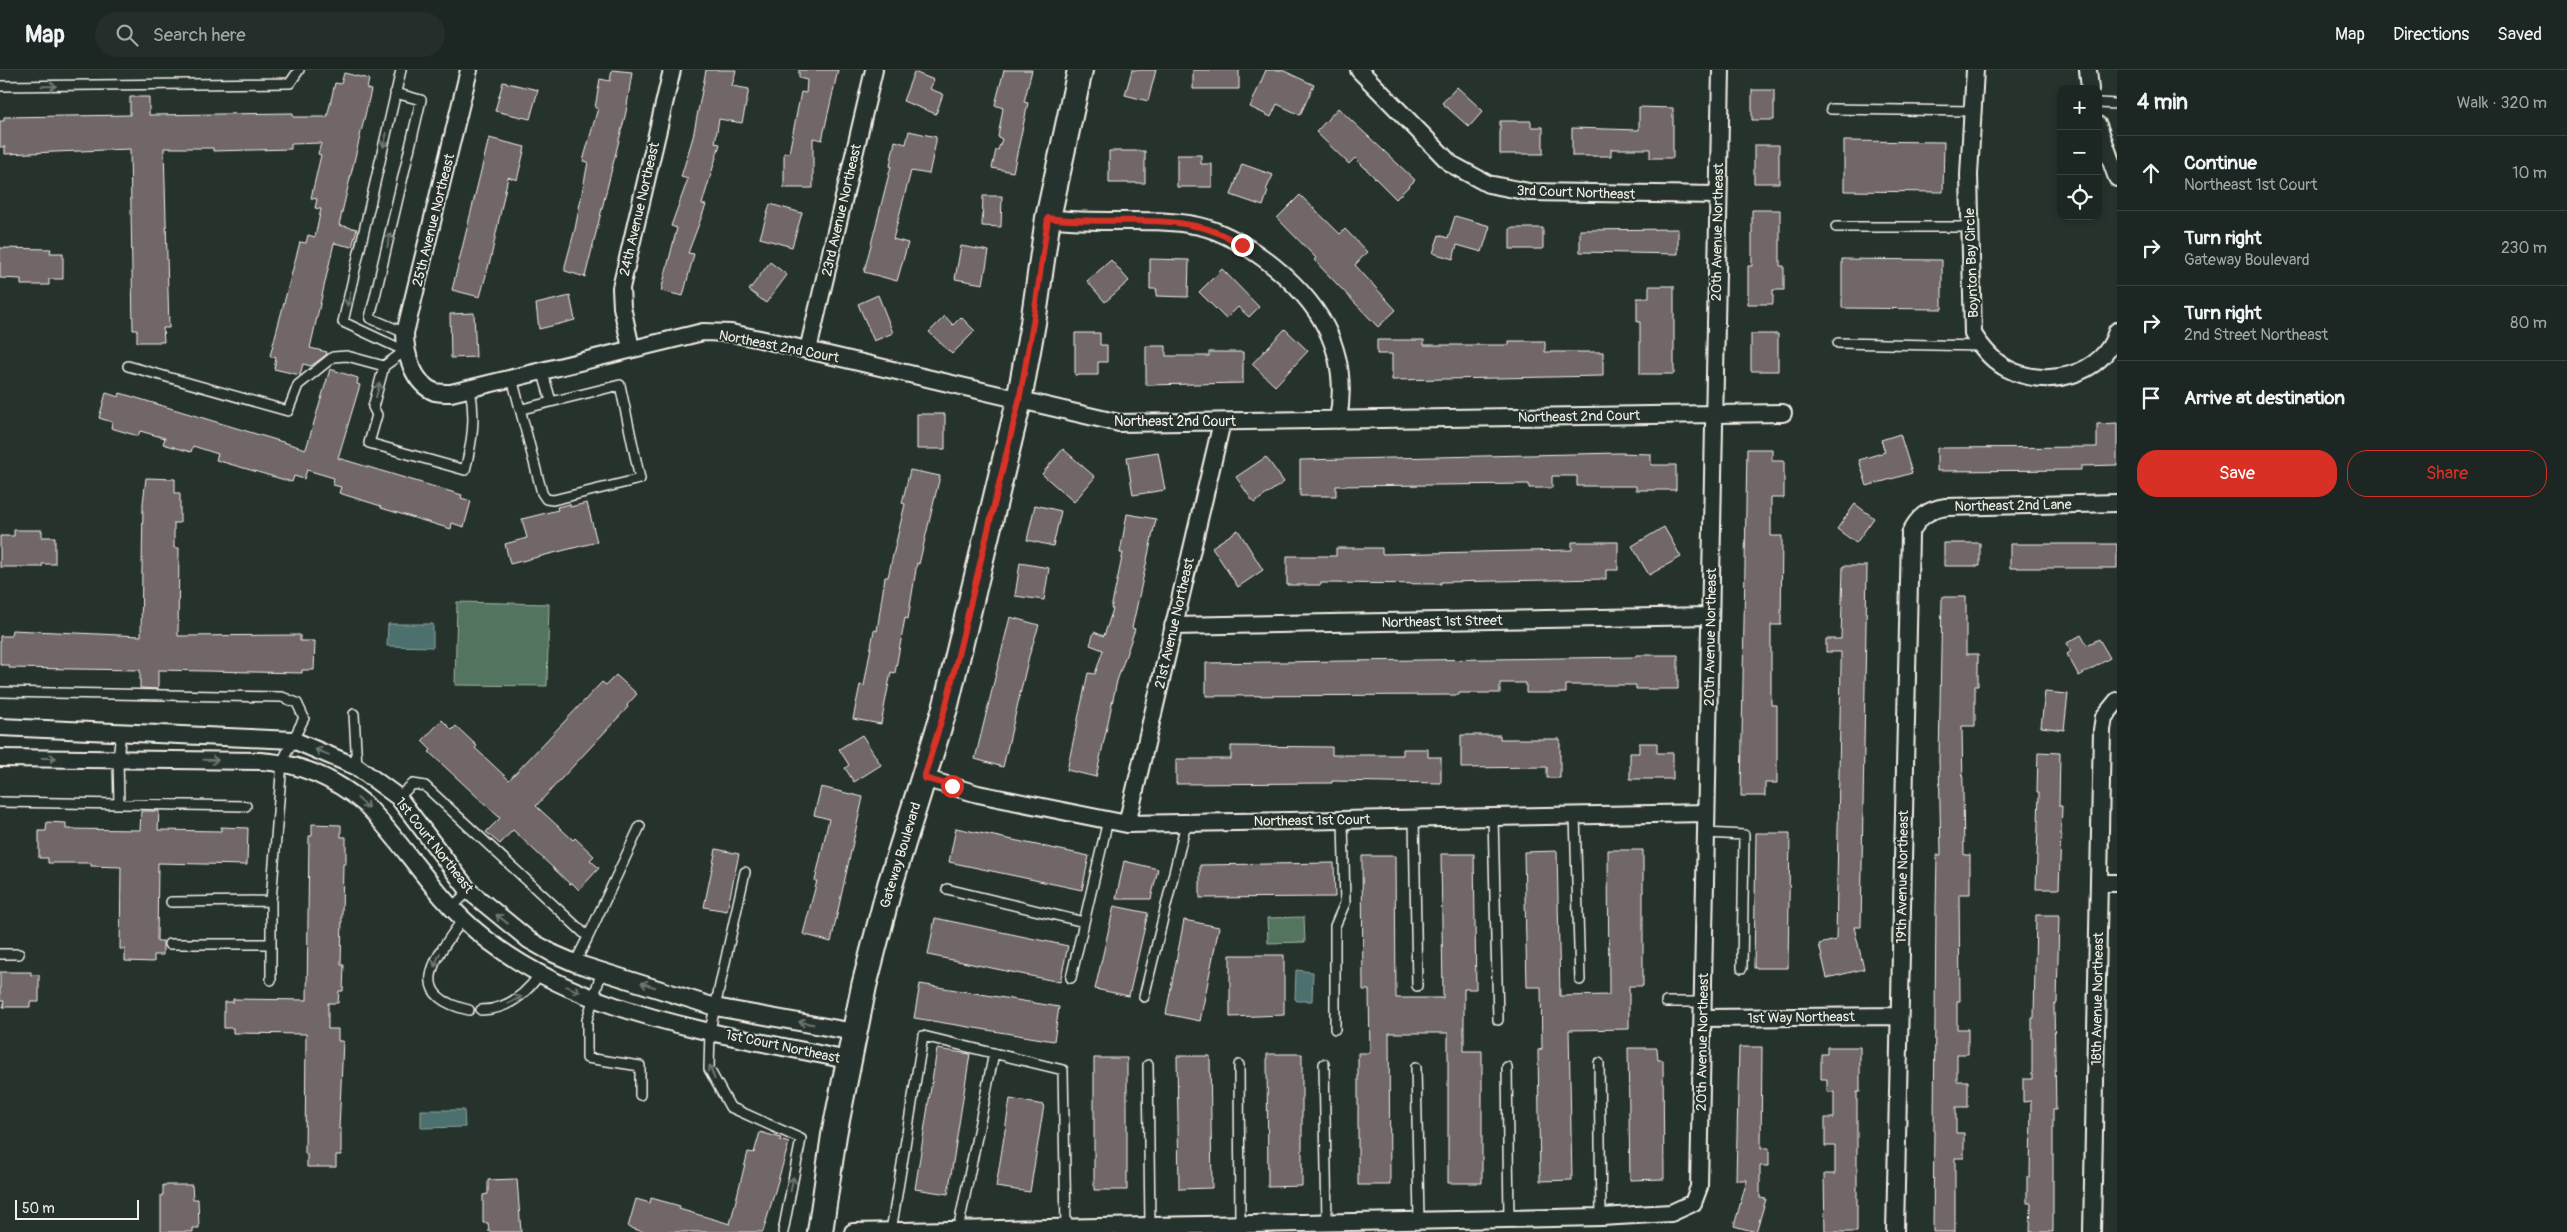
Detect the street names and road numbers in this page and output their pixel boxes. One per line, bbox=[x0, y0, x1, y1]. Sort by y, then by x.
street label: 24th Avenue Northeast bbox=[616, 140, 663, 278]
street label: 23rd Avenue Northeast bbox=[818, 142, 865, 278]
street label: 25th Avenue Northeast bbox=[409, 152, 458, 288]
street label: 20th Avenue Northeast bbox=[1708, 162, 1727, 301]
street label: 3rd Court Northeast bbox=[1516, 182, 1636, 203]
street label: Boynton Bay Circle bbox=[1961, 208, 1982, 318]
street label: Northeast 2nd Court bbox=[717, 327, 841, 367]
street label: Northeast 2nd Court bbox=[1518, 407, 1641, 426]
street label: Northeast 2nd Court bbox=[1114, 413, 1236, 430]
street label: Northeast 2nd Lane bbox=[1954, 496, 2072, 515]
street label: 21st Avenue Northeast bbox=[1151, 556, 1198, 690]
street label: 20th Avenue Northeast bbox=[1701, 567, 1720, 706]
street label: Northeast 1st Street bbox=[1381, 612, 1503, 631]
street label: 1st Court Northeast bbox=[392, 794, 477, 897]
street label: Gateway Boulevard bbox=[876, 800, 925, 910]
street label: 19th Avenue Northeast bbox=[1893, 810, 1912, 944]
street label: Northeast 1st Court bbox=[1253, 811, 1371, 830]
street label: 18th Avenue Northeast bbox=[2088, 932, 2107, 1066]
street label: 20th Avenue Northeast bbox=[1693, 972, 1712, 1111]
street label: 1st Way Northeast bbox=[1747, 1008, 1855, 1027]
street label: 1st Court Northeast bbox=[724, 1026, 842, 1067]

